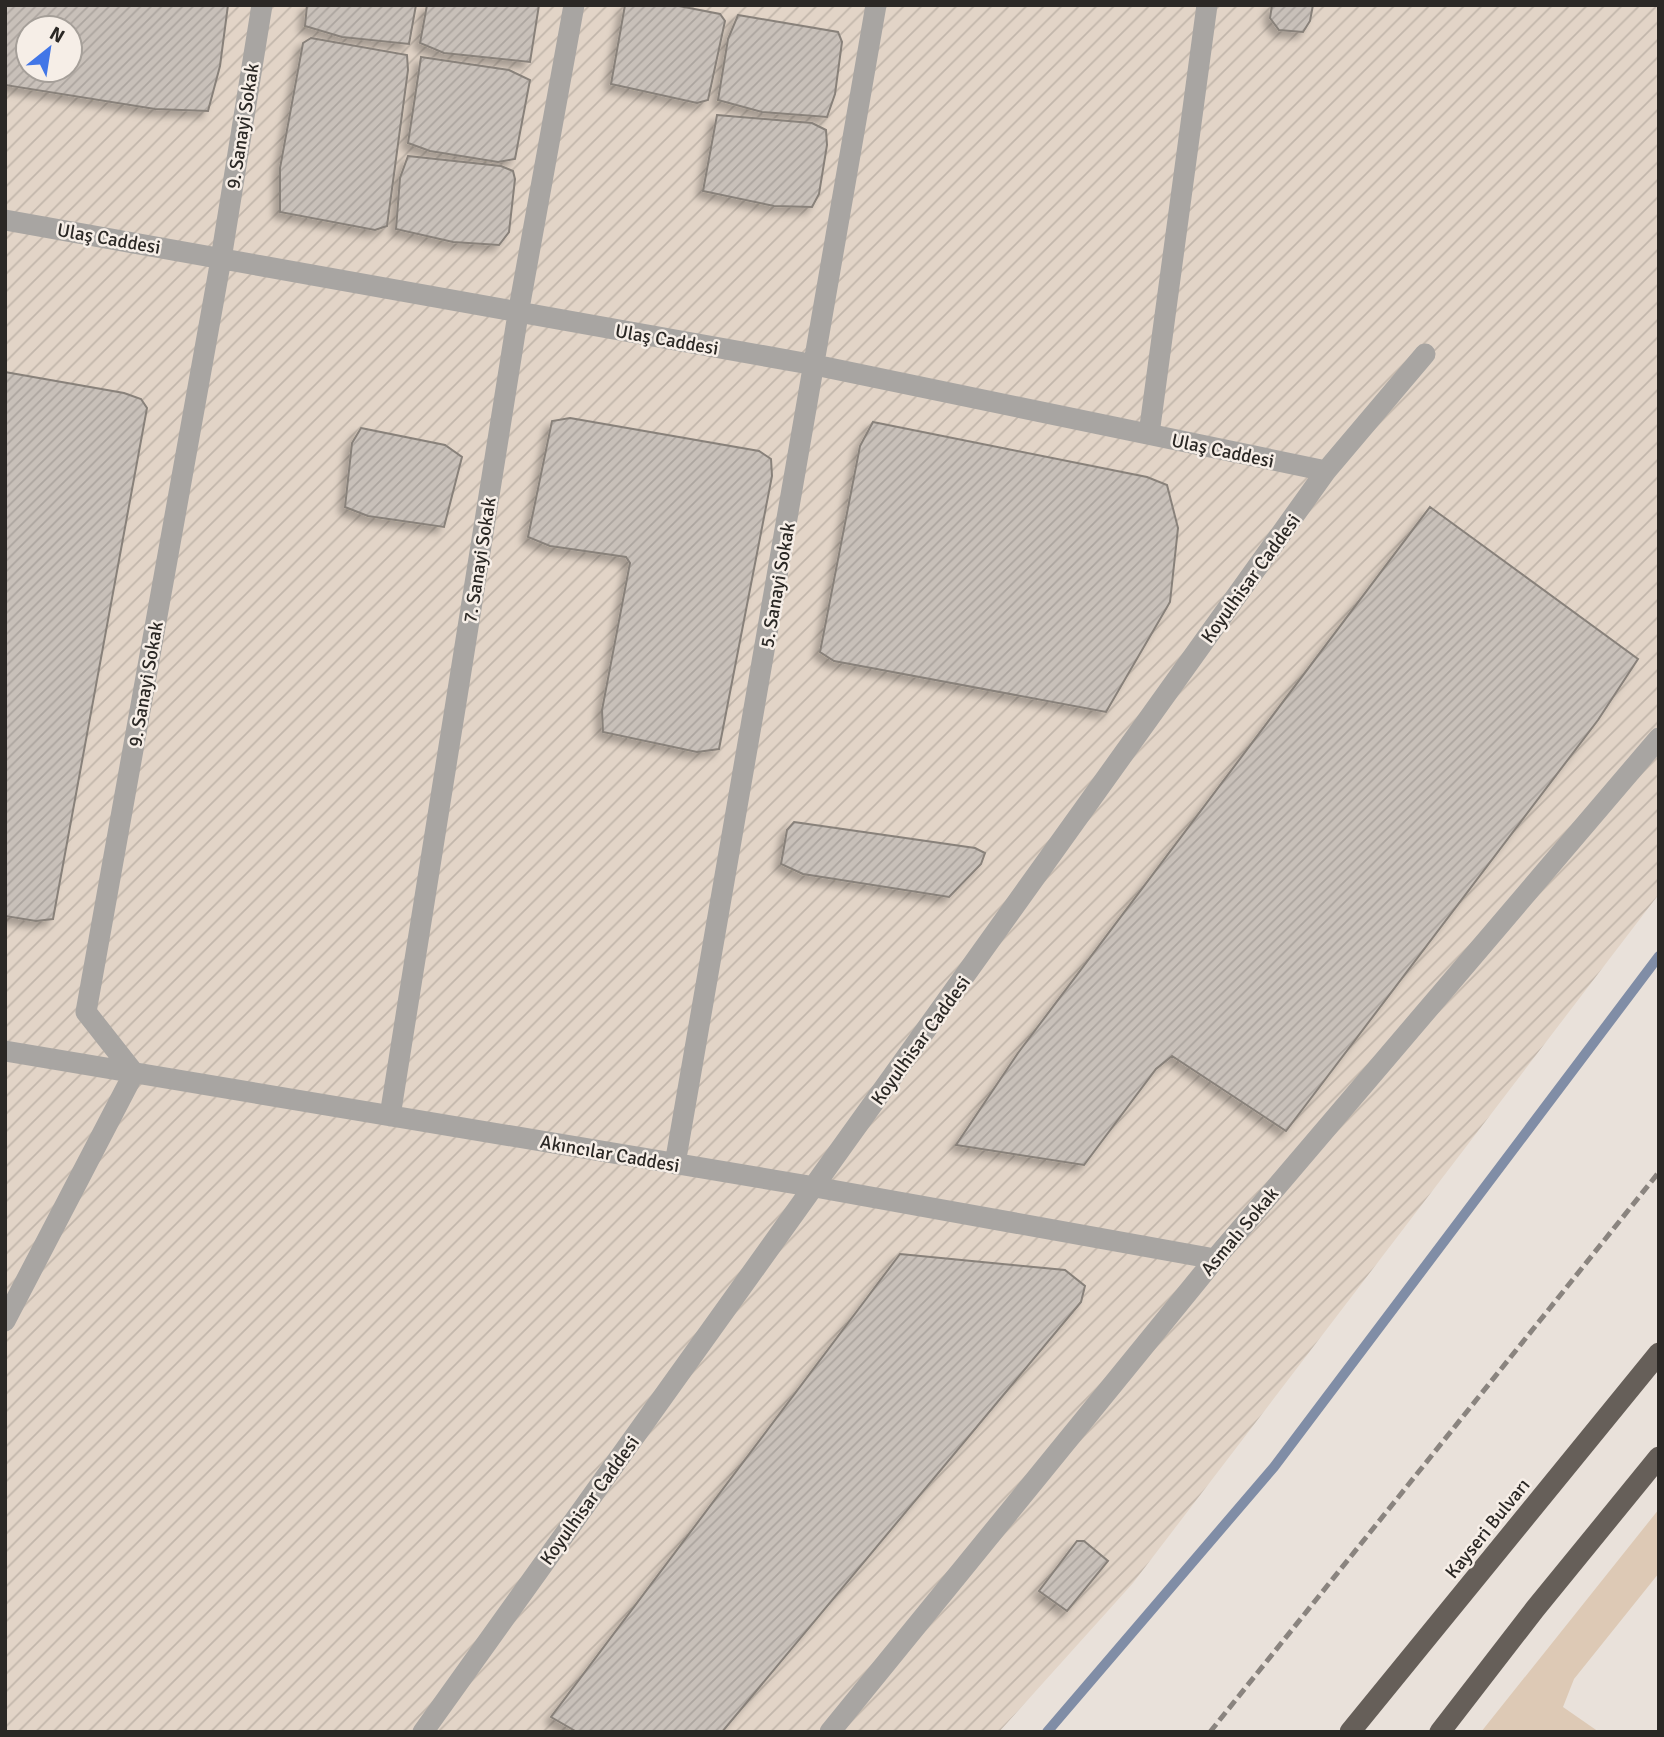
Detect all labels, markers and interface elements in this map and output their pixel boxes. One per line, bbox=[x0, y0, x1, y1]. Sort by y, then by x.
north arrow bbox=[14, 14, 84, 84]
text: N bbox=[45, 21, 69, 49]
street label: 9. Sanayi Sokak bbox=[221, 61, 265, 191]
street label: Ulaş Caddesi bbox=[55, 218, 162, 260]
street label: Ulaş Caddesi bbox=[613, 319, 720, 361]
street label: Ulaş Caddesi bbox=[1169, 428, 1276, 474]
street label: 7. Sanayi Sokak bbox=[458, 495, 502, 625]
street label: Koyulhisar Caddesi bbox=[1196, 509, 1306, 648]
street label: 5. Sanayi Sokak bbox=[755, 520, 801, 650]
street label: 9. Sanayi Sokak bbox=[123, 619, 169, 749]
street label: Koyulhisar Caddesi bbox=[866, 971, 976, 1110]
street label: Akıncılar Caddesi bbox=[538, 1130, 681, 1178]
street label: Asmalı Sokak bbox=[1196, 1182, 1284, 1281]
street label: Koyulhisar Caddesi bbox=[535, 1431, 645, 1570]
street label: Kayseri Bulvarı bbox=[1440, 1474, 1536, 1584]

